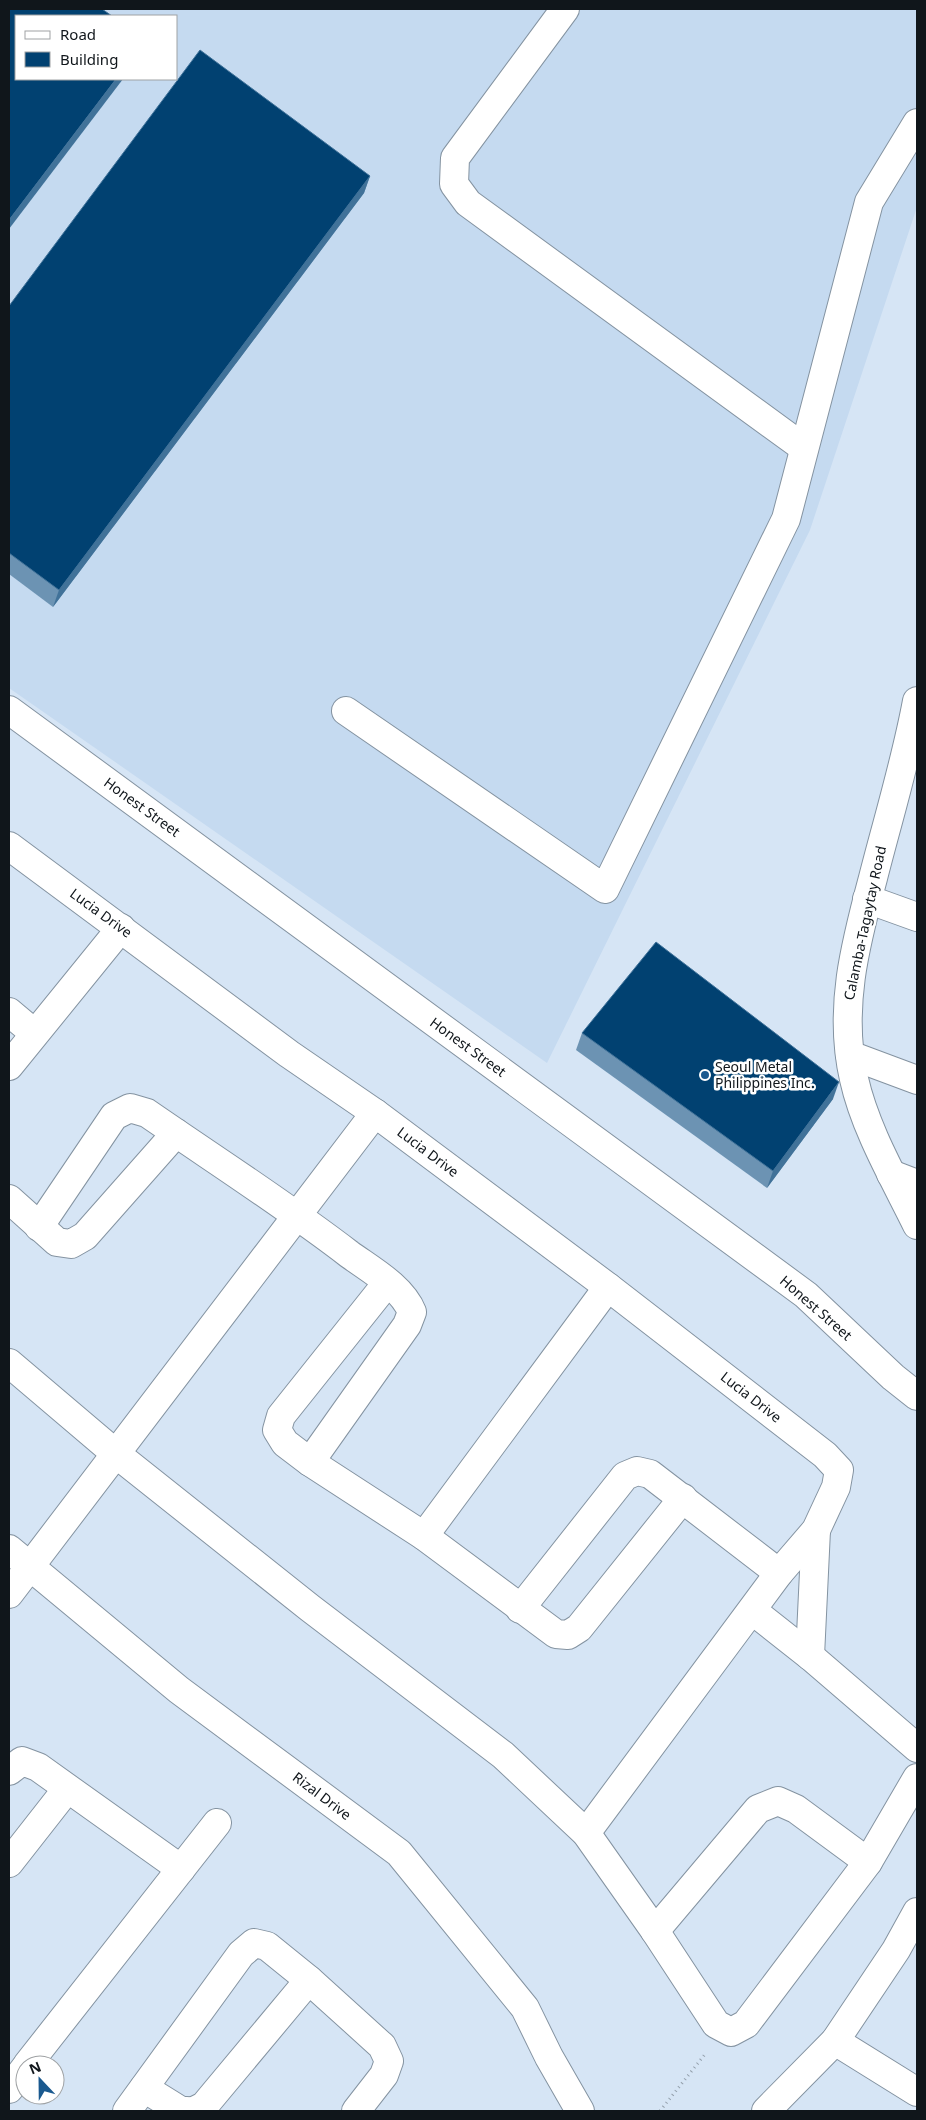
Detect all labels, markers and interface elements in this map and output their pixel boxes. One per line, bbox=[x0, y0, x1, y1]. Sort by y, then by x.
legend bbox=[15, 15, 178, 80]
text: Road bbox=[60, 24, 96, 44]
text: Building bbox=[60, 49, 118, 69]
street label: Honest Street bbox=[100, 772, 184, 841]
street label: Calamba-Tagaytay Road bbox=[839, 844, 890, 1002]
street label: Lucia Drive bbox=[66, 884, 136, 942]
street label: Honest Street bbox=[426, 1012, 510, 1081]
place label: Seoul Metal Philippines Inc. bbox=[715, 1057, 815, 1092]
marker: Seoul Metal Philippines Inc. bbox=[699, 1069, 711, 1081]
street label: Lucia Drive bbox=[394, 1122, 463, 1181]
street label: Honest Street bbox=[776, 1271, 856, 1344]
street label: Lucia Drive bbox=[717, 1367, 786, 1426]
street label: Rizal Drive bbox=[289, 1767, 356, 1824]
north arrow bbox=[15, 2055, 65, 2105]
text: N bbox=[26, 2057, 44, 2078]

